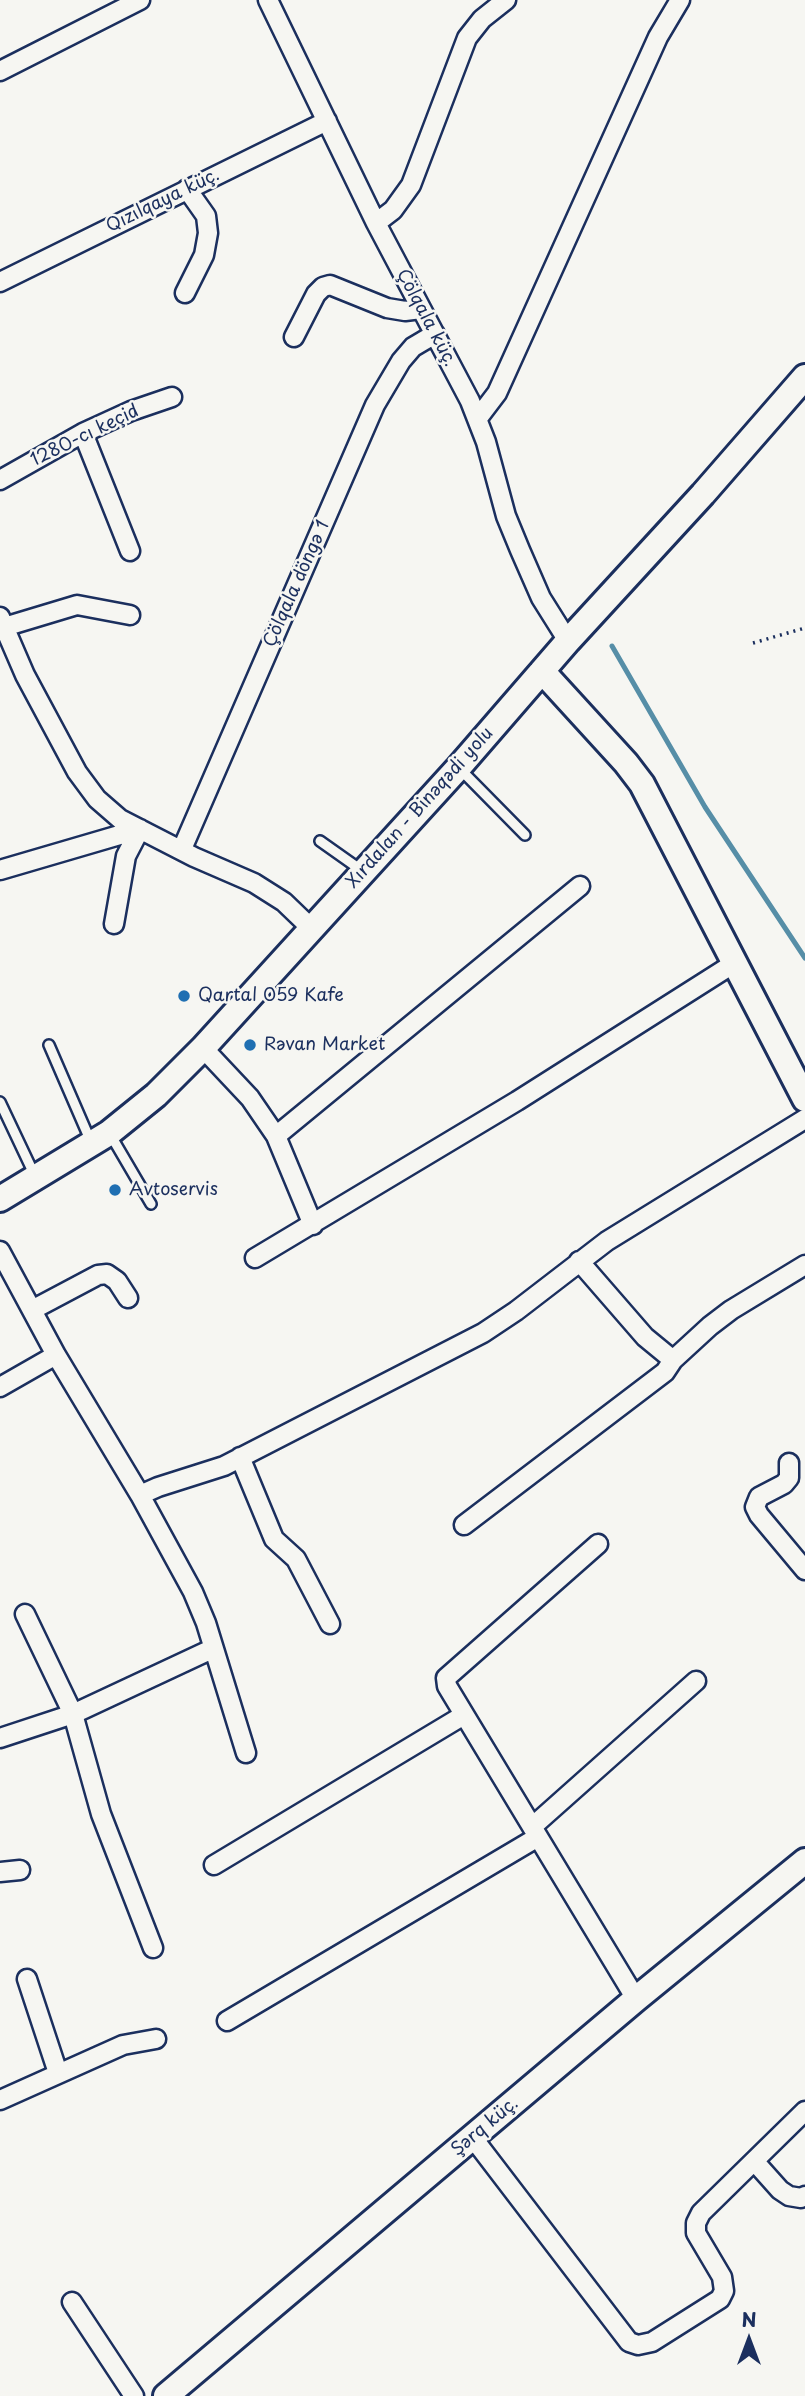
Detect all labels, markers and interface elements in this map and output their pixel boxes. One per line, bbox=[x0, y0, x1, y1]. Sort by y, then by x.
street label: Qızılqaya küç. bbox=[103, 164, 223, 238]
street label: Çölqala küç. bbox=[391, 266, 461, 370]
street label: 1280-cı keçid bbox=[27, 401, 143, 471]
street label: Çölqala döngə 1 bbox=[259, 517, 335, 651]
street label: Xırdalan - Binəqədi yolu bbox=[342, 723, 498, 893]
place label: Qartal 059 Kafe bbox=[198, 985, 344, 1007]
marker: Qartal 059 Kafe bbox=[176, 988, 192, 1004]
place label: Rəvan Market bbox=[264, 1034, 385, 1056]
marker: Rəvan Market bbox=[242, 1037, 258, 1053]
place label: Avtoservis bbox=[129, 1179, 218, 1201]
marker: Avtoservis bbox=[107, 1182, 123, 1198]
street label: Şərq küç. bbox=[447, 2093, 523, 2161]
north arrow bbox=[714, 2305, 784, 2375]
text: N bbox=[741, 2305, 757, 2333]

